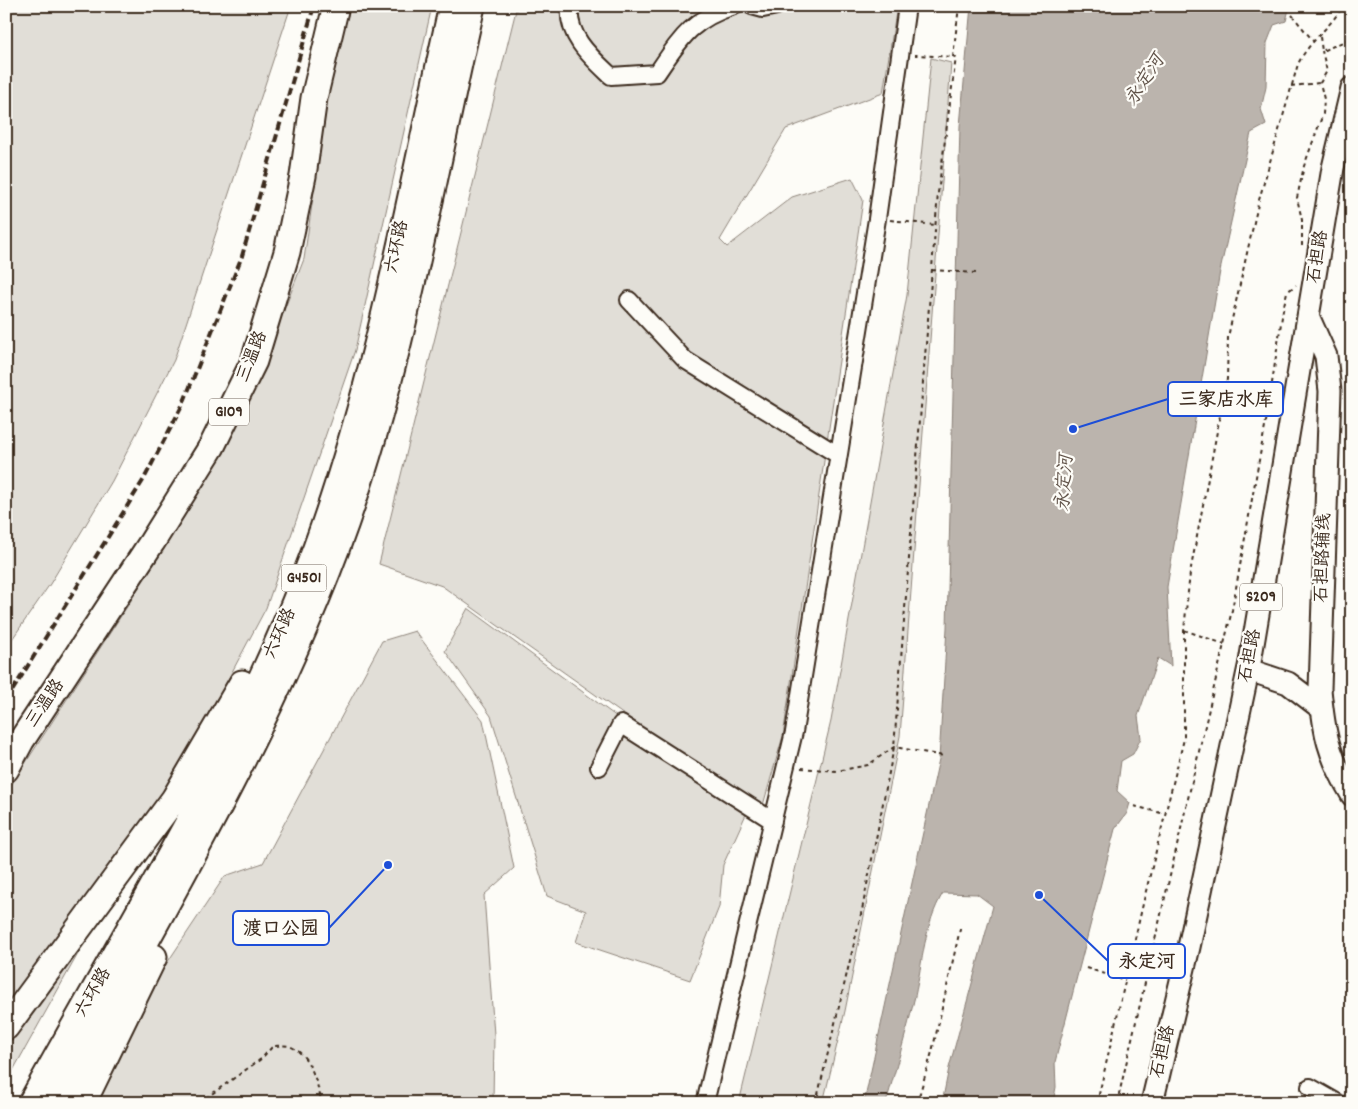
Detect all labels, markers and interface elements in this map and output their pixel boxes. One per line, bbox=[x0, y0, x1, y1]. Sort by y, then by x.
water label: 永定河 bbox=[1119, 47, 1174, 112]
street label: 六环路 bbox=[380, 218, 416, 276]
street label: 石担路 bbox=[1302, 228, 1336, 286]
street label: 三温路 bbox=[231, 327, 275, 387]
callout: 三家店水库 bbox=[1168, 382, 1283, 416]
text: 三家店水库 bbox=[1178, 388, 1274, 415]
road number: G109 bbox=[209, 398, 249, 426]
water label: 永定河 bbox=[1051, 451, 1082, 512]
street label: 石担路辅线 bbox=[1310, 513, 1338, 603]
road number: G4501 bbox=[282, 564, 326, 592]
road number: S209 bbox=[1240, 584, 1282, 610]
street label: 六环路 bbox=[259, 604, 303, 664]
street label: 石担路 bbox=[1234, 627, 1268, 685]
street label: 三温路 bbox=[21, 675, 71, 733]
callout: 渡口公园 bbox=[233, 911, 329, 945]
text: 渡口公园 bbox=[243, 917, 319, 944]
callout: 永定河 bbox=[1108, 944, 1185, 978]
text: 永定河 bbox=[1118, 950, 1176, 977]
street label: 六环路 bbox=[70, 963, 118, 1023]
street label: 石担路 bbox=[1146, 1023, 1182, 1081]

